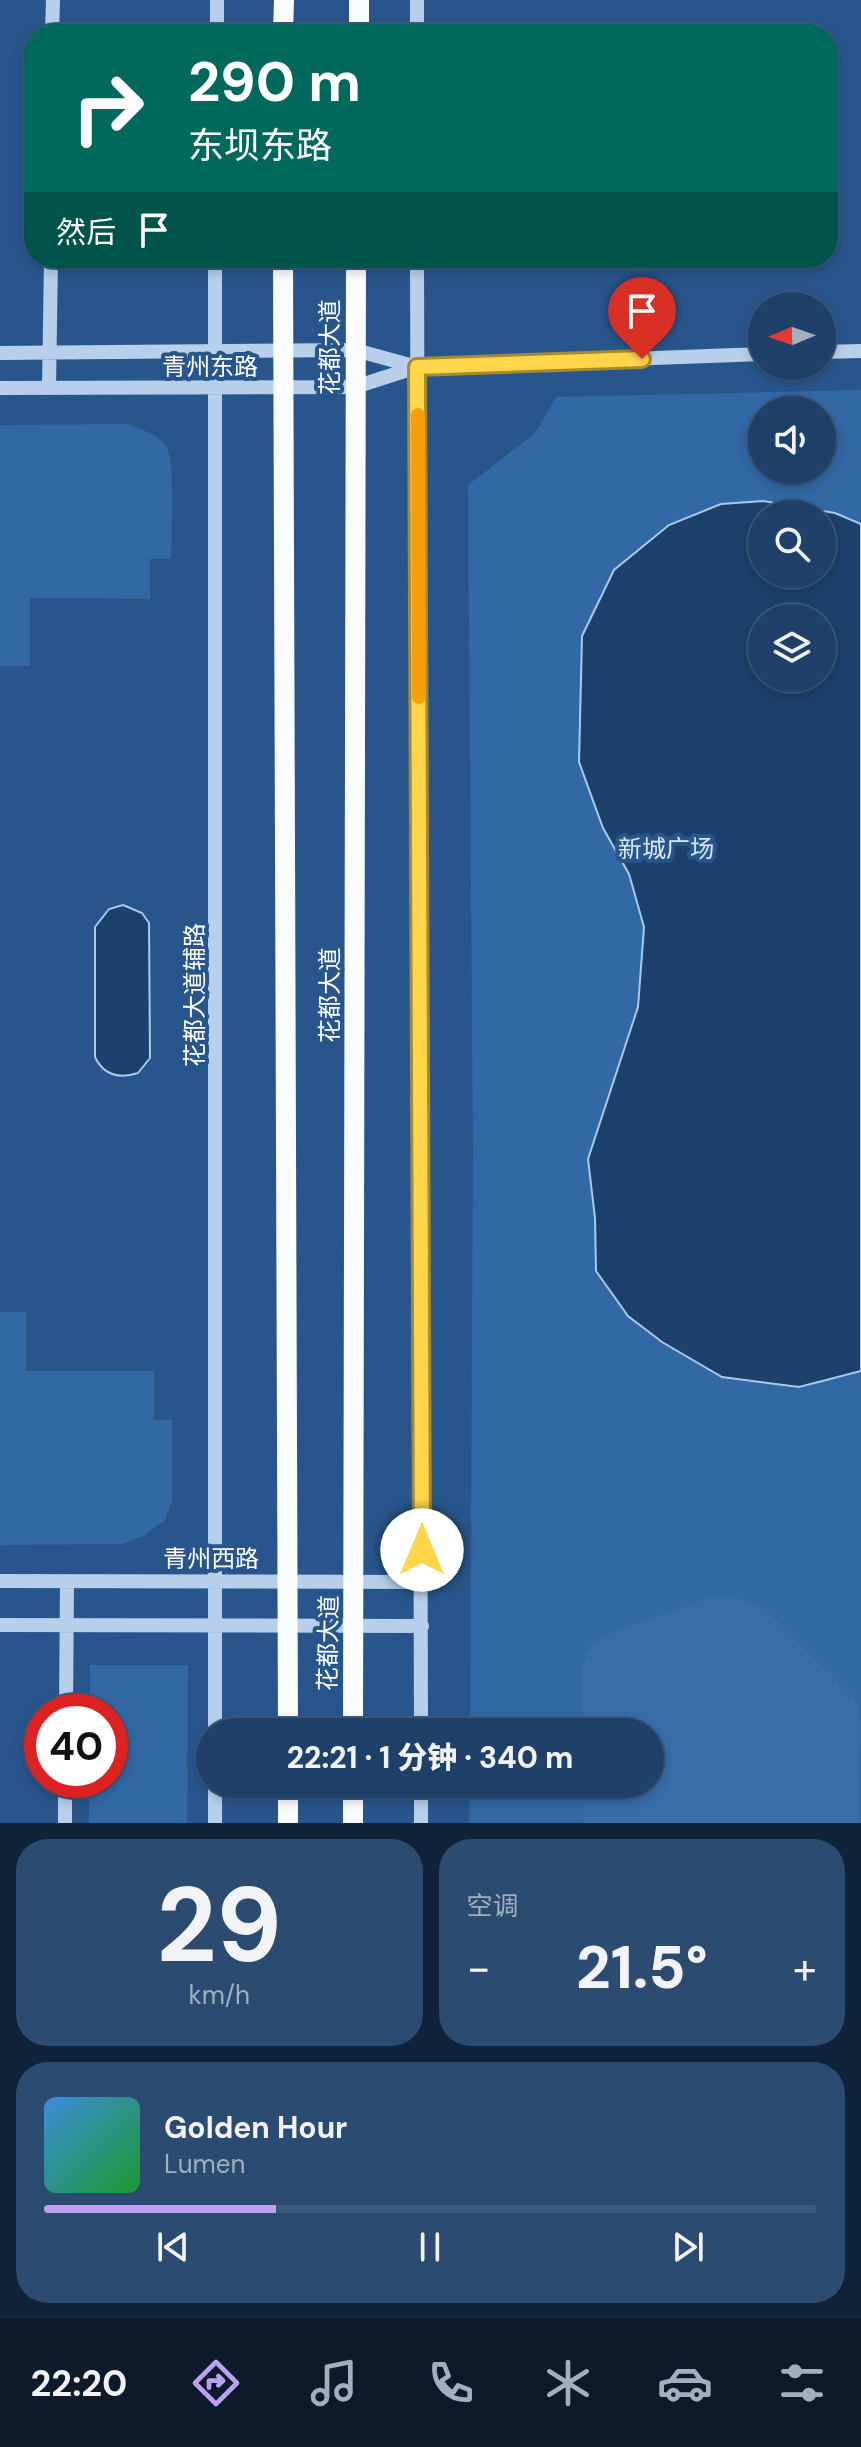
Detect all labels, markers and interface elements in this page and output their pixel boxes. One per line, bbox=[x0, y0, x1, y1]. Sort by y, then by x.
text: 290 m bbox=[188, 45, 361, 118]
icon: right bbox=[56, 56, 160, 160]
text: 东坝东路 bbox=[188, 122, 332, 169]
icon: arrive bbox=[132, 208, 176, 252]
text: 然后 bbox=[56, 213, 116, 252]
pin bbox=[608, 277, 676, 359]
icon: arrive bbox=[620, 289, 664, 333]
north arrow bbox=[748, 292, 836, 380]
map controls bbox=[748, 292, 836, 692]
street label: 花都大道 bbox=[314, 299, 345, 395]
street label: 青州东路 bbox=[162, 351, 258, 382]
button: sound bbox=[748, 396, 836, 484]
button: search bbox=[748, 500, 836, 588]
button: layers bbox=[748, 604, 836, 692]
park label: 新城广场 bbox=[618, 833, 714, 864]
street label: 花都大道辅路 bbox=[179, 923, 210, 1067]
street label: 花都大道 bbox=[314, 947, 345, 1043]
position arrow bbox=[380, 1508, 464, 1592]
street label: 青州西路 bbox=[163, 1543, 259, 1574]
street label: 花都大道 bbox=[312, 1595, 344, 1691]
speed limit sign: 40 bbox=[24, 1694, 128, 1798]
text: 22:21 · 1 分钟 · 340 m bbox=[287, 1738, 573, 1777]
text: 29 bbox=[156, 1858, 282, 1993]
text: 空调 bbox=[467, 1889, 519, 1923]
text: 21.5° bbox=[576, 1928, 708, 2007]
text: − bbox=[467, 1939, 491, 1997]
text: + bbox=[793, 1939, 817, 1997]
text: km/h bbox=[189, 1978, 250, 2012]
text: Golden Hour bbox=[164, 2108, 347, 2147]
text: Lumen bbox=[164, 2147, 245, 2181]
icon: previous bbox=[151, 2225, 195, 2269]
icon: pause bbox=[408, 2225, 452, 2269]
icon: next bbox=[666, 2225, 710, 2269]
icon: directions bbox=[188, 2355, 244, 2411]
icon: music bbox=[306, 2355, 362, 2411]
icon: phone bbox=[423, 2355, 479, 2411]
icon: climate bbox=[540, 2355, 596, 2411]
icon: car bbox=[657, 2355, 713, 2411]
icon: filters bbox=[774, 2355, 830, 2411]
text: 22:20 bbox=[31, 2360, 127, 2407]

